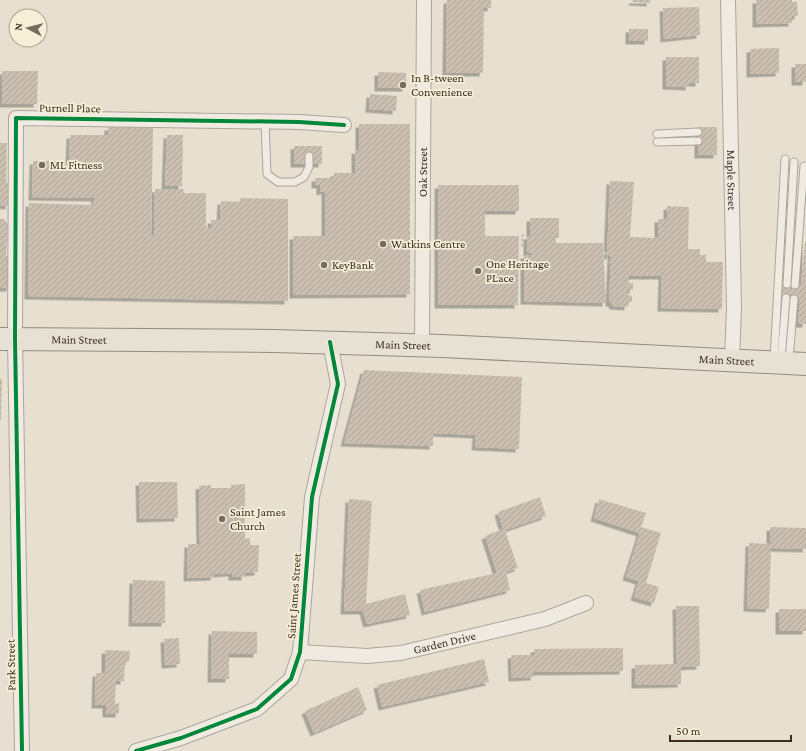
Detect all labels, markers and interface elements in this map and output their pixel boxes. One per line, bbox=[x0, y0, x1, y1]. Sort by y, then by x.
north arrow bbox=[8, 8, 48, 48]
text: N bbox=[12, 22, 25, 31]
place label: In B-tween Convenience bbox=[411, 71, 473, 99]
marker: In B-tween Convenience bbox=[398, 80, 408, 90]
street label: Purnell Place bbox=[39, 100, 101, 116]
street label: Oak Street bbox=[416, 146, 430, 197]
street label: Maple Street bbox=[724, 149, 739, 211]
place label: ML Fitness bbox=[50, 158, 103, 172]
marker: ML Fitness bbox=[37, 160, 47, 170]
place label: Watkins Centre bbox=[391, 237, 465, 251]
marker: Watkins Centre bbox=[378, 239, 388, 249]
place label: One Heritage PLace bbox=[486, 257, 549, 285]
place label: KeyBank bbox=[332, 258, 374, 272]
marker: KeyBank bbox=[319, 260, 329, 270]
marker: One Heritage PLace bbox=[473, 266, 483, 276]
street label: Main Street bbox=[51, 332, 108, 347]
street label: Main Street bbox=[375, 337, 432, 353]
street label: Main Street bbox=[698, 352, 756, 368]
place label: Saint James Church bbox=[230, 505, 286, 533]
marker: Saint James Church bbox=[217, 514, 227, 524]
street label: Saint James Street bbox=[284, 552, 304, 639]
street label: Garden Drive bbox=[412, 629, 477, 657]
street label: Park Street bbox=[4, 638, 18, 691]
scale bar bbox=[670, 717, 791, 743]
text: 50 m bbox=[676, 724, 701, 738]

